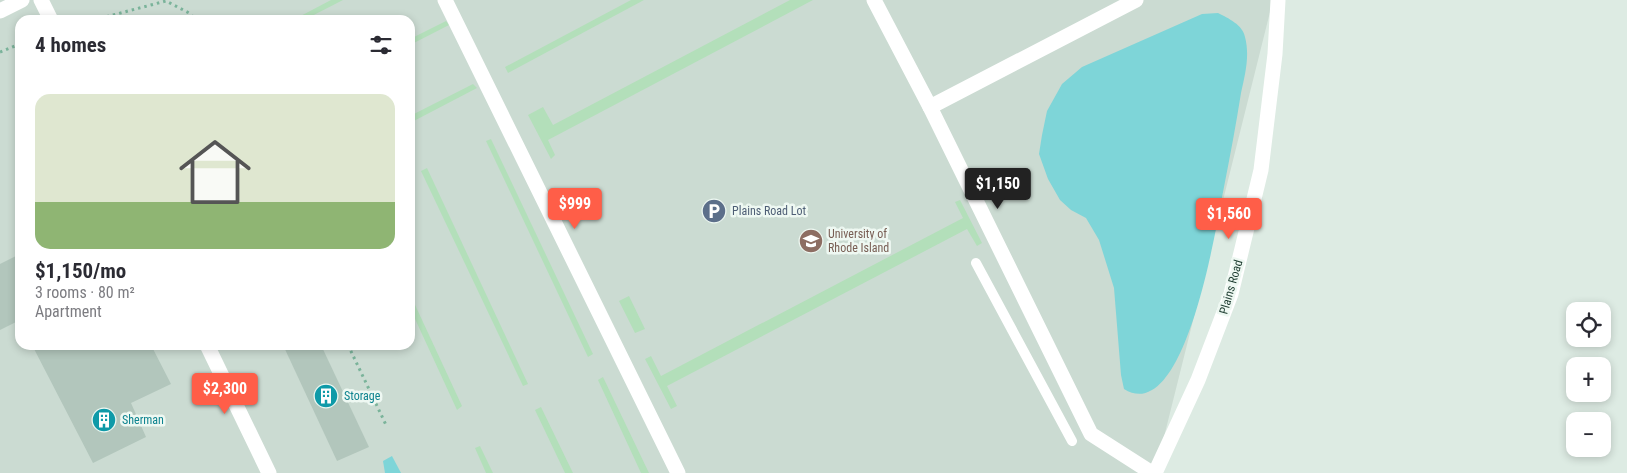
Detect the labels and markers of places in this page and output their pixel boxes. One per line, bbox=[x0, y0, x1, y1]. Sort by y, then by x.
pin: $1,150 bbox=[957, 168, 1039, 210]
pin: $999 bbox=[545, 188, 605, 230]
parking icon: Plains Road Lot bbox=[701, 198, 727, 224]
pin: $1,560 bbox=[1188, 198, 1270, 240]
place label: Plains Road Lot bbox=[732, 204, 807, 218]
place label: University of Rhode Island bbox=[828, 227, 889, 255]
school or university icon: University of Rhode Island bbox=[798, 228, 824, 254]
pin: $2,300 bbox=[184, 372, 266, 415]
building icon: Storage bbox=[313, 383, 339, 409]
place label: Storage bbox=[344, 389, 381, 403]
building icon: Sherman bbox=[91, 407, 117, 433]
place label: Sherman bbox=[122, 413, 164, 427]

